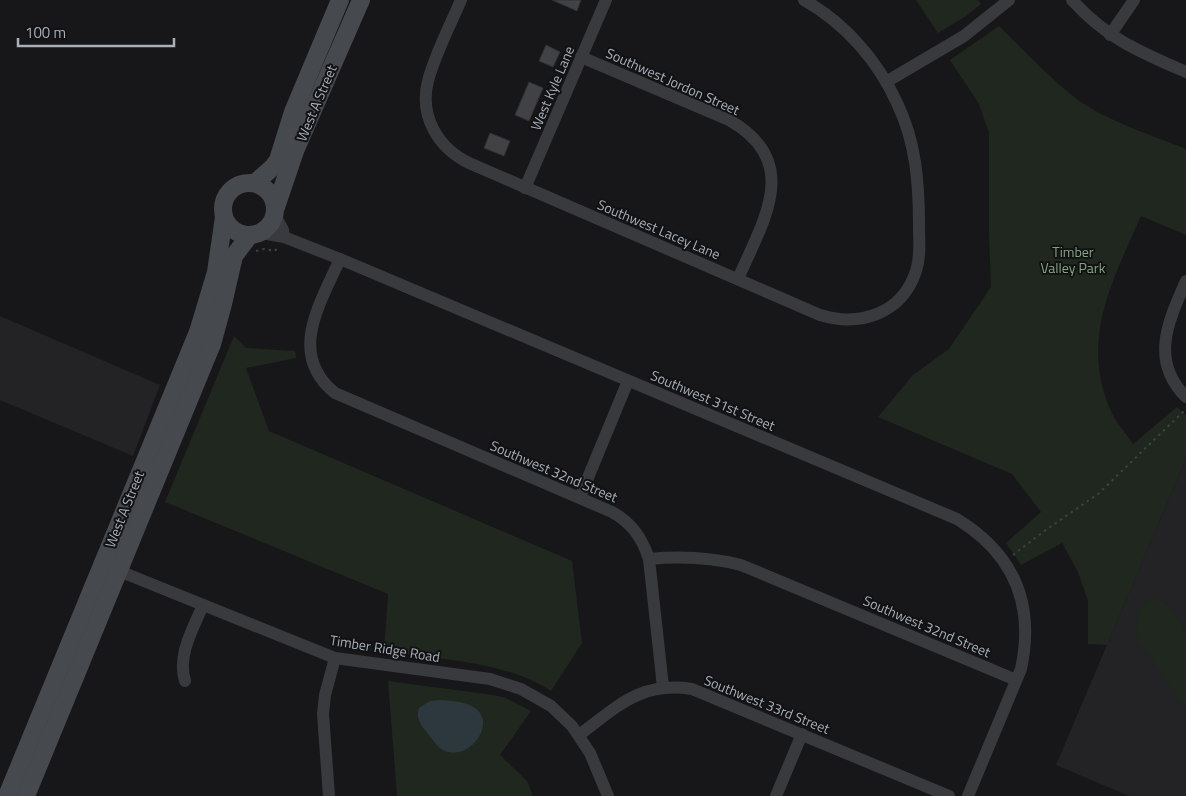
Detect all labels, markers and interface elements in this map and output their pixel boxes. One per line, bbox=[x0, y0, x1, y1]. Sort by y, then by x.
scale bar bbox=[18, 15, 174, 47]
text: 100 m bbox=[25, 21, 66, 44]
street label: Southwest Jordon Street bbox=[603, 42, 743, 120]
street label: West Kyle Lane bbox=[525, 43, 579, 133]
street label: West A Street bbox=[290, 61, 342, 144]
street label: Southwest Lacey Lane bbox=[594, 194, 724, 264]
park label: Timber Valley Park bbox=[1041, 241, 1106, 278]
street label: Southwest 31st Street bbox=[648, 364, 778, 436]
street label: Southwest 32nd Street bbox=[487, 435, 621, 507]
street label: West A Street bbox=[99, 467, 149, 551]
street label: Southwest 32nd Street bbox=[860, 590, 994, 662]
street label: Timber Ridge Road bbox=[328, 629, 442, 667]
street label: Southwest 33rd Street bbox=[701, 669, 833, 739]

